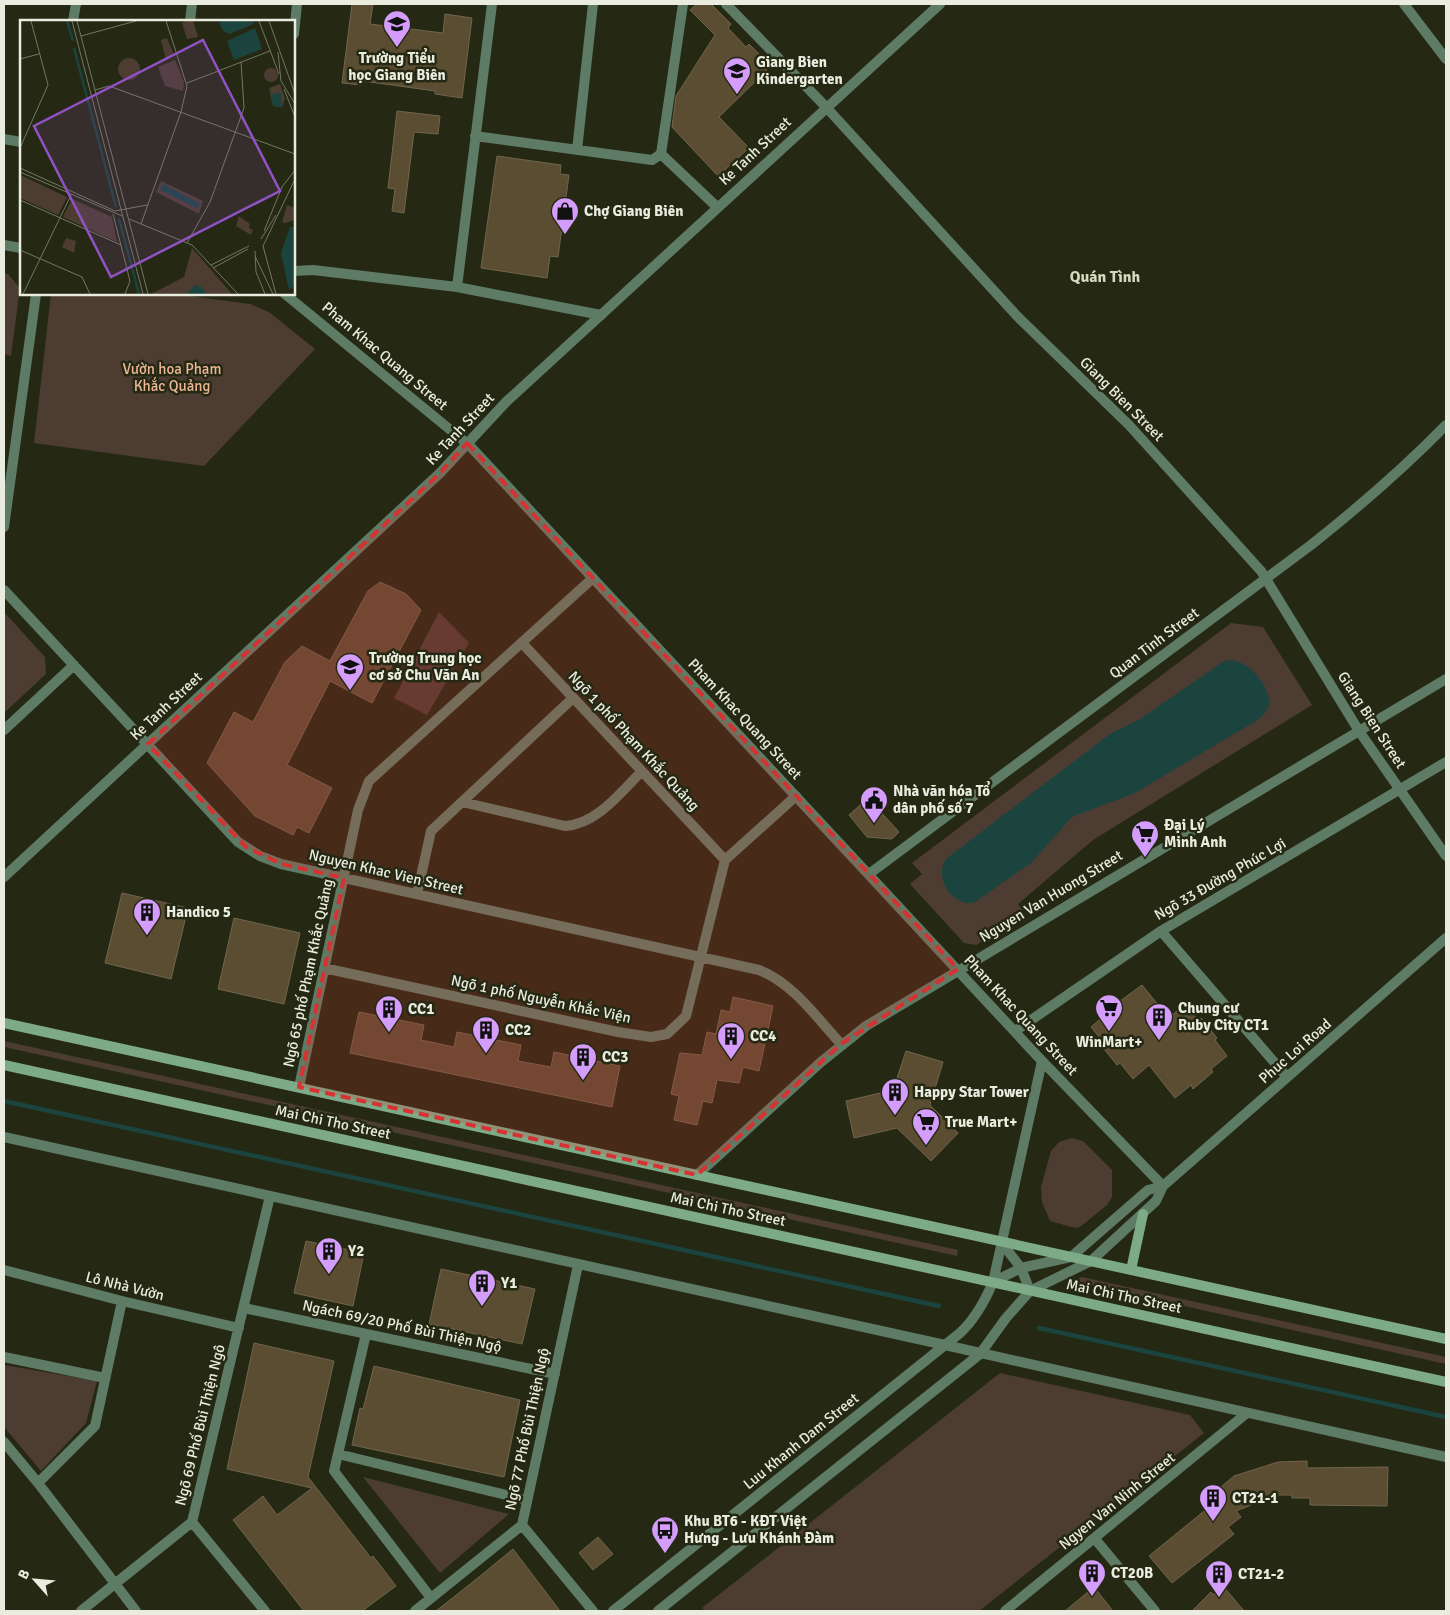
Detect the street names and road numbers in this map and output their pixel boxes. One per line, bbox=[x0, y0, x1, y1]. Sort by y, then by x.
street label: Ke Tanh Street bbox=[715, 113, 795, 189]
street label: Pham Khac Quang Street bbox=[318, 298, 452, 414]
street label: Giang Bien Street bbox=[1076, 353, 1168, 445]
street label: Ke Tanh Street bbox=[422, 389, 498, 469]
street label: Quan Tinh Street bbox=[1106, 604, 1202, 682]
street label: Pham Khac Quang Street bbox=[684, 655, 806, 783]
street label: Ngõ 1 phố Phạm Khắc Quảng bbox=[565, 667, 704, 815]
street label: Ke Tanh Street bbox=[126, 668, 206, 744]
street label: Giang Bien Street bbox=[1334, 668, 1410, 772]
street label: Ngõ 33 Đường Phúc Lợi bbox=[1151, 834, 1289, 924]
street label: Nguyen Khac Vien Street bbox=[307, 845, 465, 899]
street label: Nguyen Van Huong Street bbox=[976, 846, 1126, 946]
street label: Ngõ 65 phố Phạm Khắc Quảng bbox=[278, 877, 337, 1069]
street label: Pham Khac Quang Street bbox=[960, 951, 1082, 1079]
street label: Ngõ 1 phố Nguyễn Khắc Viện bbox=[449, 970, 633, 1027]
street label: Phuc Loi Road bbox=[1255, 1015, 1335, 1087]
street label: Mai Chi Tho Street bbox=[274, 1101, 392, 1143]
street label: Mai Chi Tho Street bbox=[669, 1188, 787, 1230]
street label: Lô Nhà Vườn bbox=[84, 1268, 166, 1304]
street label: Mai Chi Tho Street bbox=[1065, 1275, 1183, 1317]
street label: Ngách 69/20 Phố Bùi Thiện Ngộ bbox=[301, 1296, 503, 1356]
street label: Ngõ 69 Phố Bùi Thiện Ngô bbox=[171, 1342, 229, 1508]
street label: Ngõ 77 Phố Bùi Thiện Ngộ bbox=[501, 1346, 553, 1512]
street label: Luu Khanh Dam Street bbox=[740, 1389, 862, 1493]
street label: Ngyen Van Ninh Street bbox=[1055, 1449, 1179, 1553]

